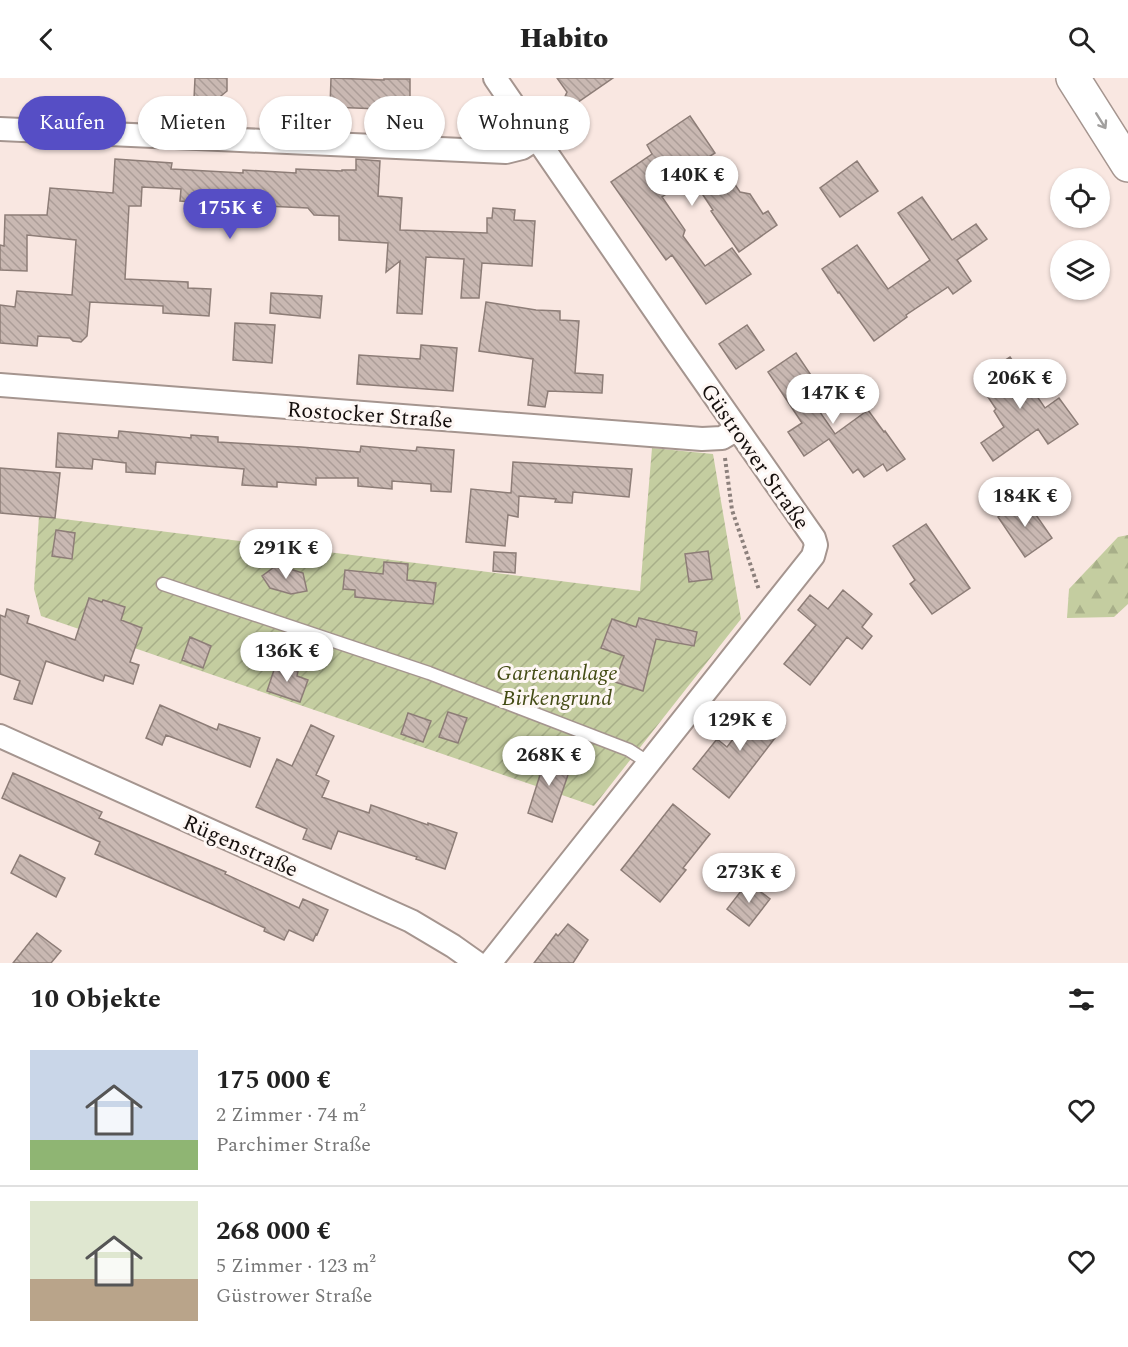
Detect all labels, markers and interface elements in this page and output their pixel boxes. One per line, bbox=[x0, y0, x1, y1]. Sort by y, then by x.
text: Habito bbox=[520, 18, 608, 60]
icon: back bbox=[30, 23, 63, 56]
icon: search bbox=[1065, 23, 1098, 56]
chip: Kaufen bbox=[18, 96, 126, 150]
chip: Mieten bbox=[138, 96, 247, 150]
chip: Filter bbox=[259, 96, 352, 150]
chip: Neu bbox=[364, 96, 445, 150]
chip: Wohnung bbox=[457, 96, 590, 150]
one-way arrow bbox=[1094, 113, 1107, 130]
pin: 140K € bbox=[643, 156, 741, 207]
text: 140K € bbox=[659, 160, 725, 190]
map controls bbox=[1050, 168, 1110, 300]
button: locate bbox=[1050, 168, 1110, 228]
pin: 175K € bbox=[181, 189, 279, 240]
text: 175K € bbox=[197, 193, 263, 223]
button: layers bbox=[1050, 240, 1110, 300]
pin: 206K € bbox=[971, 359, 1069, 410]
text: 206K € bbox=[987, 363, 1053, 393]
pin: 147K € bbox=[784, 374, 882, 425]
street label: Güstrower Straße bbox=[692, 377, 818, 537]
text: 147K € bbox=[800, 378, 866, 408]
street label: Rostocker Straße bbox=[286, 393, 454, 438]
pin: 184K € bbox=[976, 477, 1074, 528]
text: 184K € bbox=[992, 481, 1058, 511]
pin: 291K € bbox=[237, 529, 335, 580]
text: 291K € bbox=[253, 533, 319, 563]
pin: 136K € bbox=[238, 632, 336, 683]
text: 136K € bbox=[254, 636, 320, 666]
park label: Gartenanlage Birkengrund bbox=[496, 657, 618, 715]
pin: 129K € bbox=[691, 701, 789, 752]
text: 129K € bbox=[707, 705, 773, 735]
pin: 268K € bbox=[500, 736, 598, 787]
text: 268K € bbox=[516, 740, 582, 770]
street label: Rügenstraße bbox=[177, 806, 303, 886]
pin: 273K € bbox=[700, 853, 798, 904]
text: 273K € bbox=[716, 857, 782, 887]
text: 10 Objekte bbox=[30, 979, 161, 1019]
icon: filters bbox=[1065, 983, 1098, 1016]
text: 175 000 € bbox=[216, 1060, 331, 1100]
icon: home bbox=[78, 1074, 150, 1146]
icon: heart bbox=[1065, 1094, 1098, 1127]
text: 2 Zimmer · 74 m² bbox=[216, 1100, 366, 1130]
text: Parchimer Straße bbox=[216, 1130, 371, 1160]
text: 268 000 € bbox=[216, 1211, 331, 1251]
icon: home bbox=[78, 1225, 150, 1297]
icon: heart bbox=[1065, 1245, 1098, 1278]
text: 5 Zimmer · 123 m² bbox=[216, 1251, 376, 1281]
text: Güstrower Straße bbox=[216, 1281, 372, 1311]

